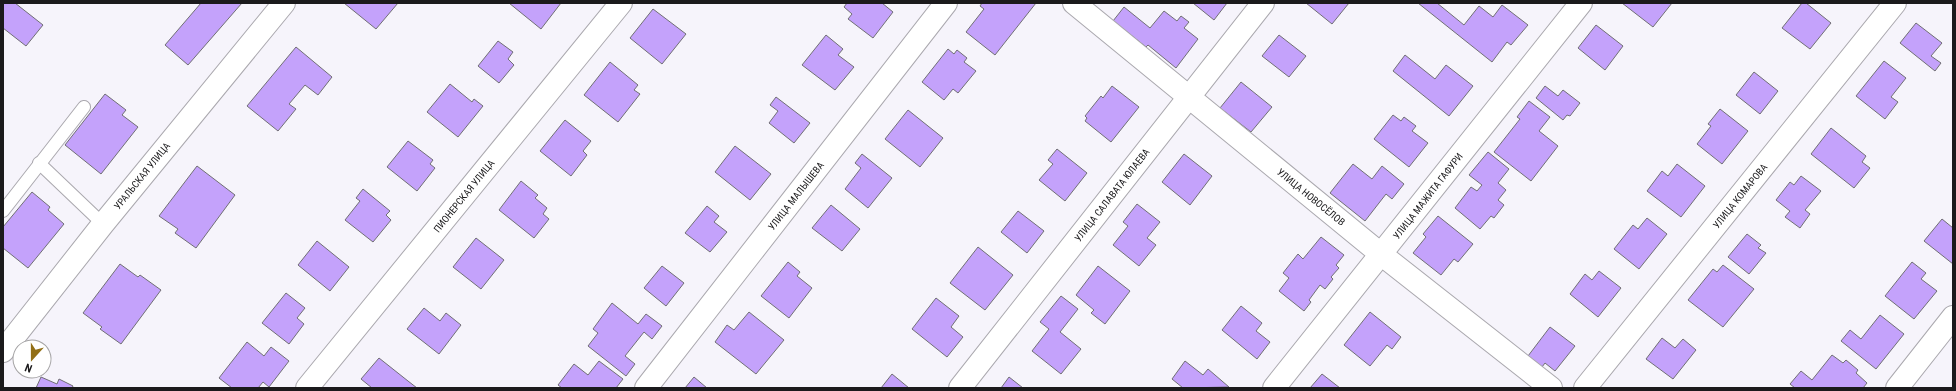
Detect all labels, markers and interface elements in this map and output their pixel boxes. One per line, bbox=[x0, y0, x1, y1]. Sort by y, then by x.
street label: УРАЛЬСКАЯ УЛИЦА bbox=[112, 140, 172, 212]
street label: УЛИЦА САЛАВАТА ЮЛАЕВА bbox=[1072, 146, 1152, 244]
street label: УЛИЦА МАЖИТА ГАФУРИ bbox=[1390, 150, 1465, 241]
street label: ПИОНЕРСКАЯ УЛИЦА bbox=[431, 157, 497, 234]
street label: УЛИЦА МАЛЫШЕВА bbox=[766, 159, 826, 232]
street label: УЛИЦА КОМАРОВА bbox=[1711, 161, 1770, 230]
street label: УЛИЦА НОВОСЁЛОВ bbox=[1275, 165, 1348, 228]
north arrow bbox=[12, 339, 52, 379]
text: N bbox=[23, 361, 34, 375]

